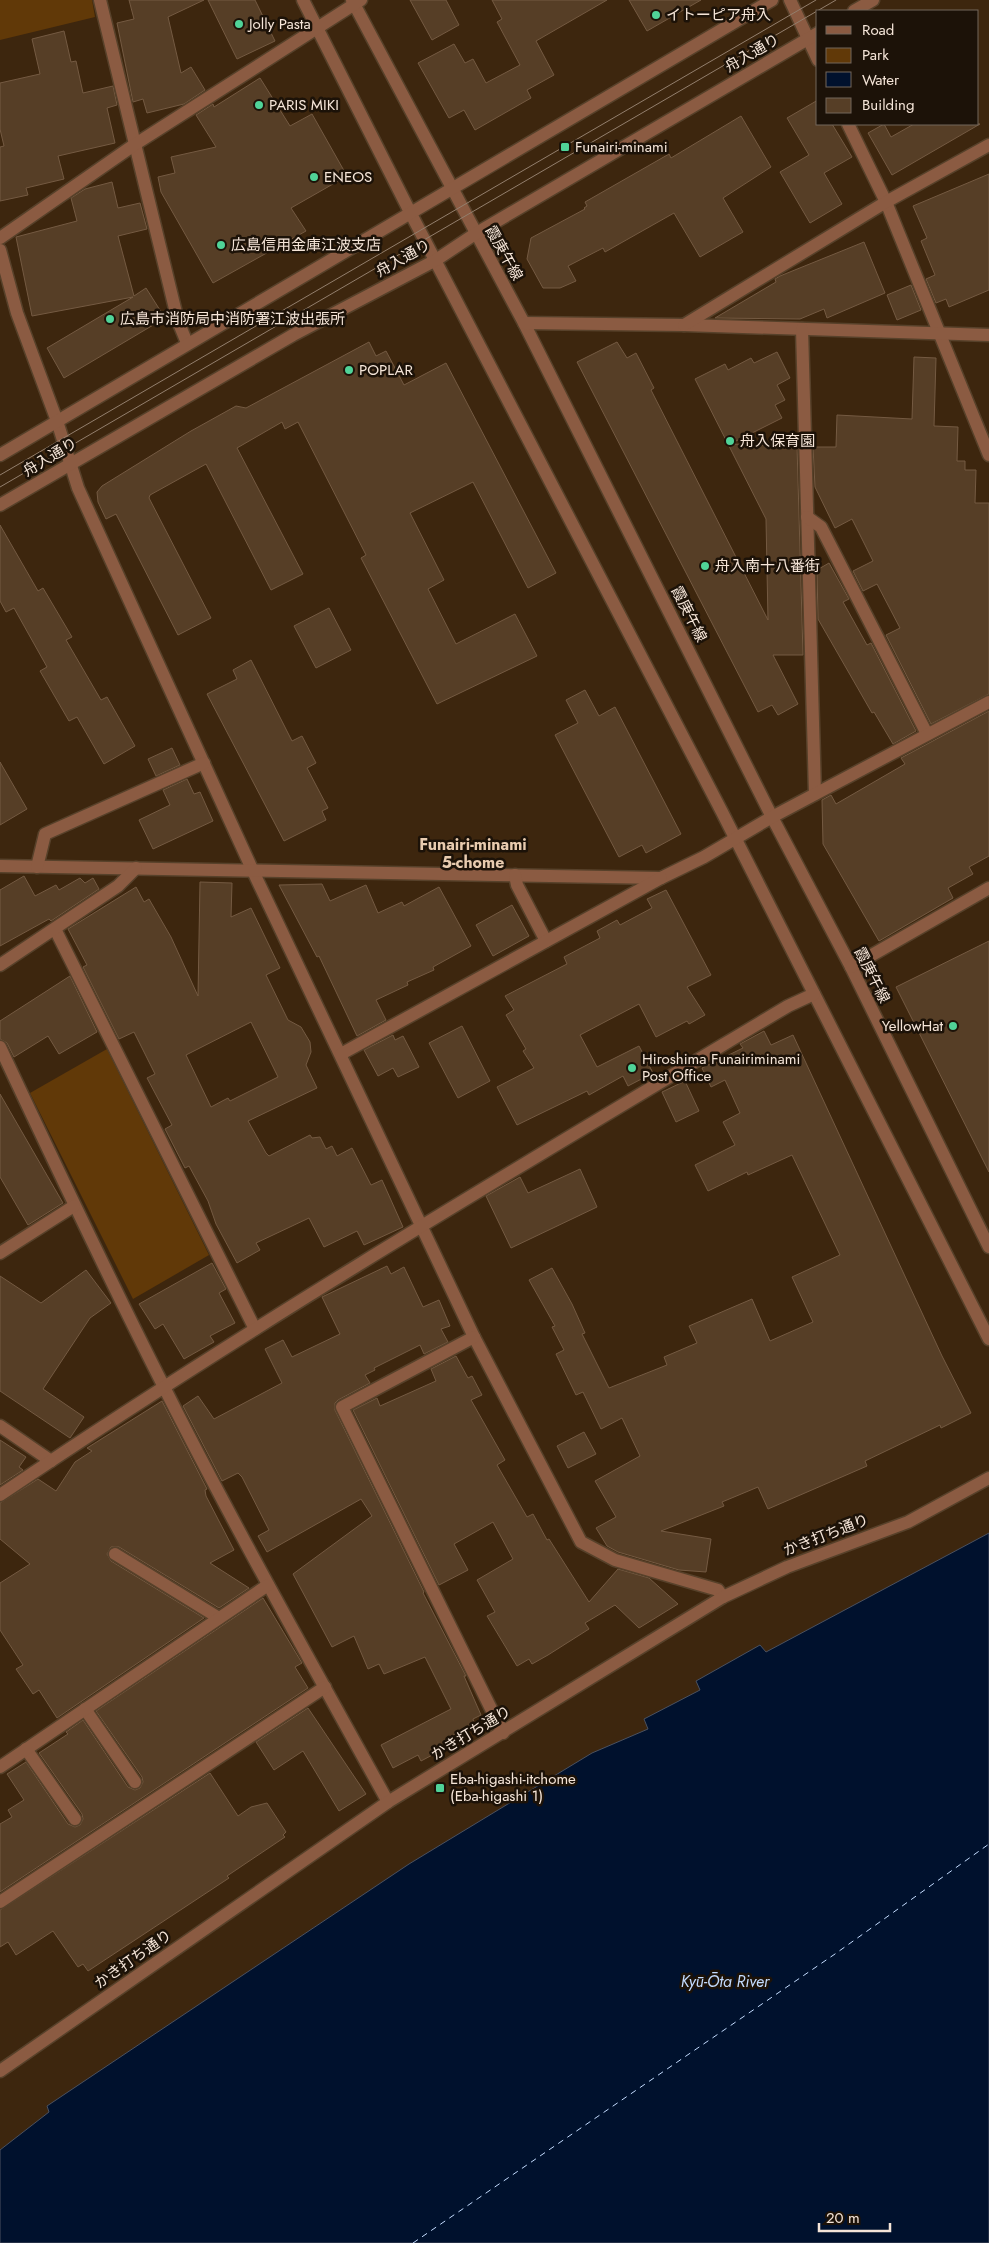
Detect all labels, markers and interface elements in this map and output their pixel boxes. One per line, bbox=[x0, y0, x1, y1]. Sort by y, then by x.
place label: イトーピア舟入 bbox=[666, 4, 771, 26]
marker: イトーピア舟入 bbox=[650, 9, 662, 21]
legend bbox=[816, 10, 979, 125]
place label: Jolly Pasta bbox=[247, 13, 311, 35]
marker: Jolly Pasta bbox=[233, 18, 245, 30]
text: Road bbox=[862, 19, 894, 41]
street label: 舟入通り bbox=[721, 28, 783, 78]
text: Park bbox=[862, 44, 889, 66]
text: Water bbox=[862, 69, 900, 91]
place label: PARIS MIKI bbox=[269, 94, 339, 116]
text: Building bbox=[862, 94, 914, 116]
marker: PARIS MIKI bbox=[253, 99, 265, 111]
place label: Funairi-minami bbox=[575, 136, 668, 158]
marker: Funairi-minami bbox=[559, 141, 571, 153]
place label: ENEOS bbox=[324, 166, 372, 188]
marker: ENEOS bbox=[308, 171, 320, 183]
street label: 霞庚午線 bbox=[480, 221, 528, 285]
place label: 広島信用金庫江波支店 bbox=[231, 234, 381, 256]
street label: 舟入通り bbox=[371, 234, 435, 282]
marker: 広島信用金庫江波支店 bbox=[215, 239, 227, 251]
place label: 広島市消防局中消防署江波出張所 bbox=[120, 308, 345, 330]
marker: 広島市消防局中消防署江波出張所 bbox=[104, 313, 116, 325]
place label: POPLAR bbox=[359, 359, 413, 381]
marker: POPLAR bbox=[343, 364, 355, 376]
place label: 舟入保育園 bbox=[740, 430, 815, 452]
street label: 舟入通り bbox=[19, 432, 81, 482]
marker: 舟入保育園 bbox=[724, 435, 736, 447]
place label: 舟入南十八番街 bbox=[715, 555, 820, 577]
marker: 舟入南十八番街 bbox=[699, 560, 711, 572]
street label: 霞庚午線 bbox=[666, 582, 712, 646]
district label: Funairi-minami 5-chome bbox=[419, 833, 527, 874]
street label: 霞庚午線 bbox=[849, 943, 895, 1007]
place label: YellowHat bbox=[882, 1015, 943, 1037]
marker: YellowHat bbox=[947, 1020, 959, 1032]
place label: Hiroshima Funairiminami Post Office bbox=[642, 1048, 800, 1087]
marker: Hiroshima Funairiminami Post Office bbox=[626, 1062, 638, 1074]
street label: かき打ち通り bbox=[780, 1509, 872, 1561]
street label: かき打ち通り bbox=[427, 1700, 515, 1766]
place label: Eba-higashi-itchome (Eba-higashi 1) bbox=[450, 1768, 576, 1807]
marker: Eba-higashi-itchome (Eba-higashi 1) bbox=[434, 1782, 446, 1794]
street label: かき打ち通り bbox=[90, 1924, 176, 1994]
water label: Kyū-Ōta River bbox=[681, 1970, 771, 1993]
scale bar bbox=[819, 2200, 890, 2232]
text: 20 m bbox=[826, 2207, 860, 2229]

